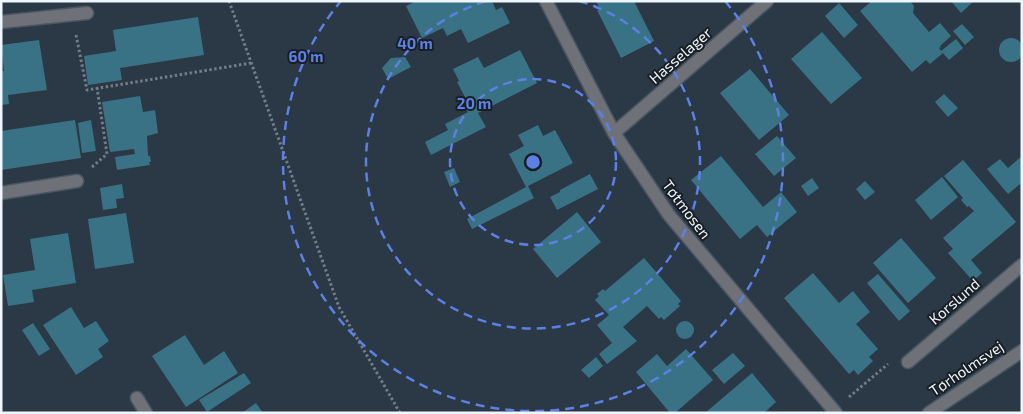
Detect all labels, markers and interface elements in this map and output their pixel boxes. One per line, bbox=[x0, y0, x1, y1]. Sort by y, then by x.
street label: Hasselager bbox=[645, 23, 715, 87]
text: 40 m bbox=[397, 34, 433, 52]
text: 60 m bbox=[289, 47, 323, 65]
text: 20 m bbox=[457, 94, 491, 112]
centre of rings bbox=[524, 153, 542, 171]
street label: Tøtmosen bbox=[659, 176, 715, 242]
street label: Korslund bbox=[925, 274, 983, 328]
street label: Tørholmsvej bbox=[926, 337, 1007, 400]

